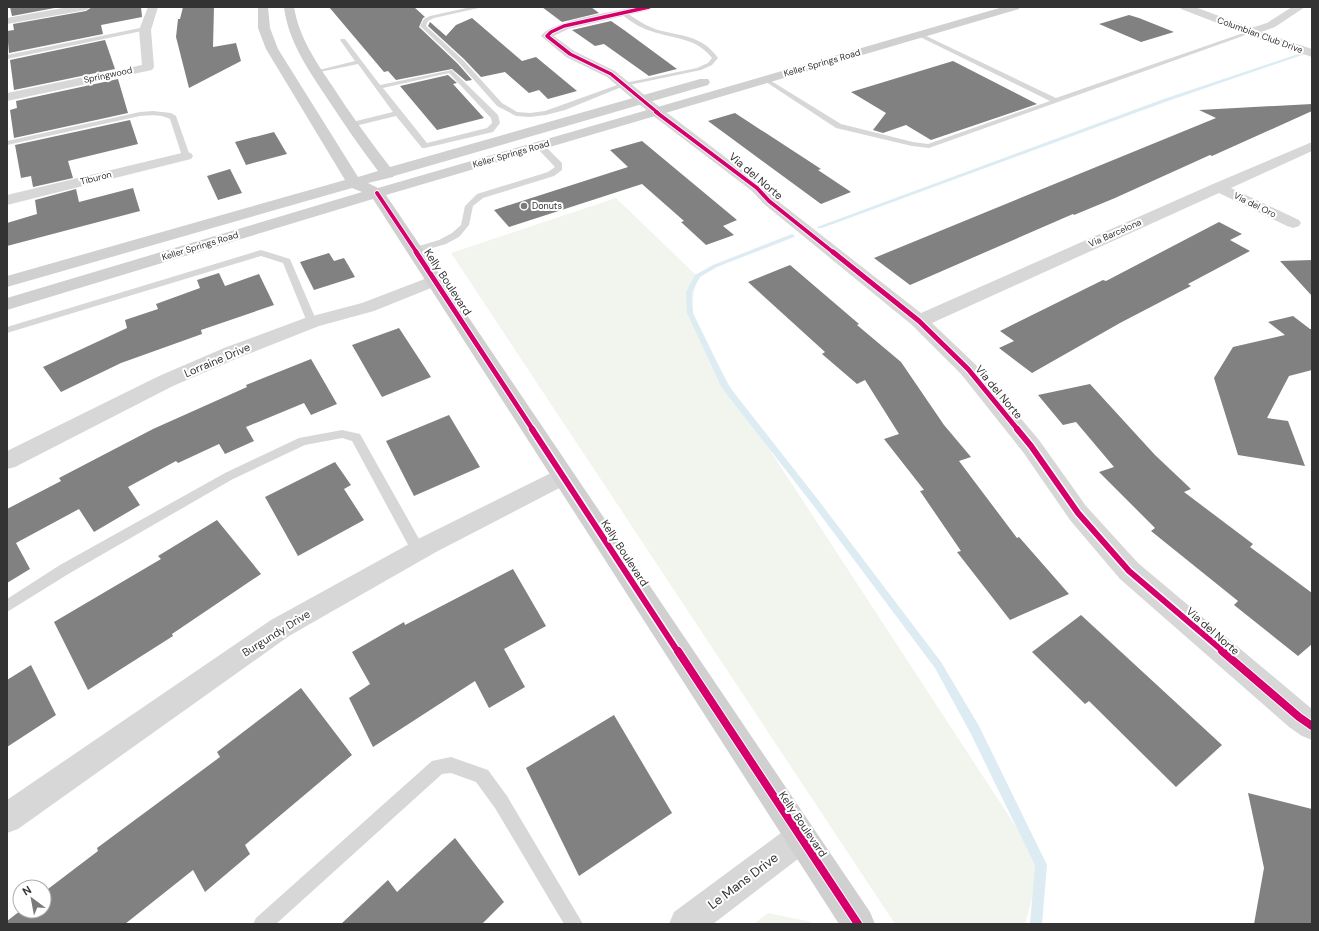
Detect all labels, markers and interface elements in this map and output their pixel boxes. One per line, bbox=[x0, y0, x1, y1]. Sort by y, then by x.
street label: Columbian Club Drive bbox=[1216, 14, 1304, 56]
street label: Keller Springs Road bbox=[782, 46, 862, 80]
street label: Springwood bbox=[83, 64, 134, 86]
street label: Keller Springs Road bbox=[471, 137, 551, 171]
street label: Via del Norte bbox=[726, 149, 786, 203]
street label: Tiburon bbox=[79, 168, 113, 188]
street label: Via del Oro bbox=[1232, 190, 1278, 220]
place label: Donuts bbox=[532, 200, 562, 212]
marker: Donuts bbox=[519, 201, 529, 211]
street label: Via Barcelona bbox=[1087, 216, 1143, 250]
street label: Keller Springs Road bbox=[160, 229, 240, 263]
street label: Kelly Boulevard bbox=[421, 246, 475, 318]
street label: Lorraine Drive bbox=[182, 340, 252, 380]
street label: Via del Norte bbox=[972, 362, 1026, 422]
street label: Kelly Boulevard bbox=[598, 517, 652, 589]
street label: Via del Norte bbox=[1183, 604, 1243, 658]
street label: Burgundy Drive bbox=[239, 606, 313, 660]
street label: Kelly Boulevard bbox=[776, 788, 830, 860]
street label: Le Mans Drive bbox=[704, 849, 782, 913]
north arrow bbox=[12, 879, 52, 919]
text: N bbox=[20, 882, 34, 899]

